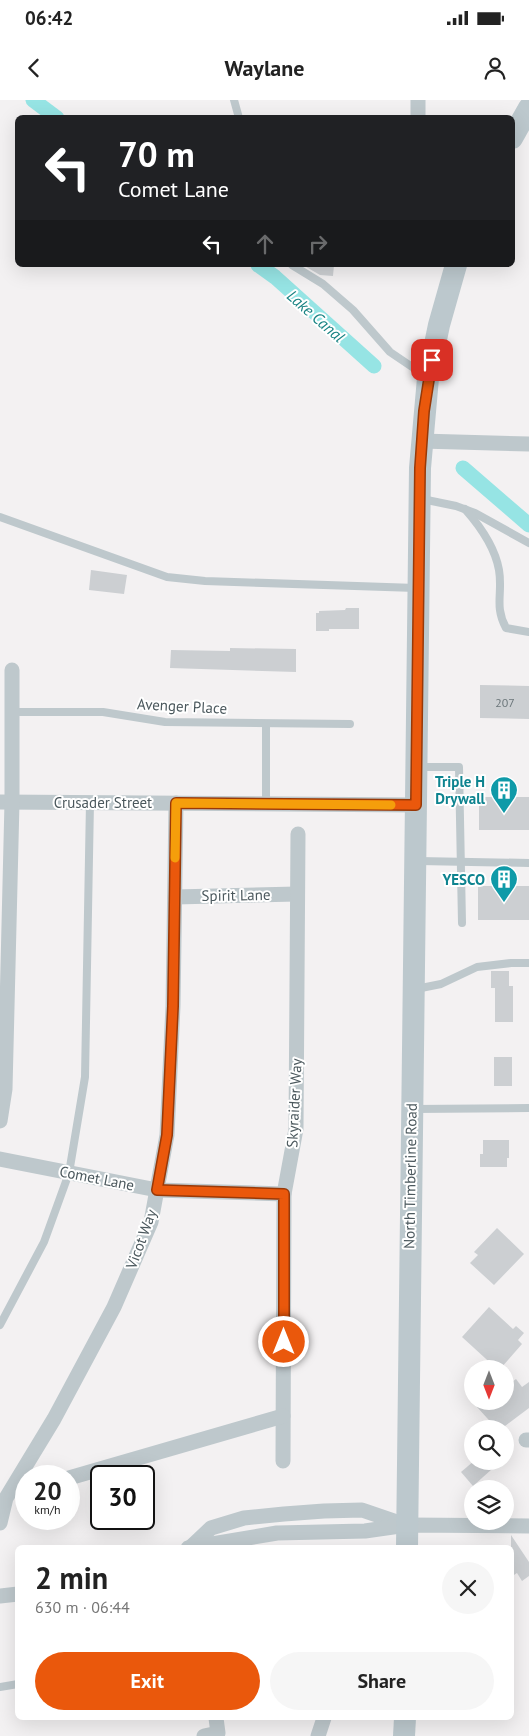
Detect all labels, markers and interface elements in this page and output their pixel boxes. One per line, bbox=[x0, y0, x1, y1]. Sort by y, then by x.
text: 06:42 bbox=[25, 6, 73, 30]
icon: back bbox=[20, 54, 48, 82]
text: Waylane bbox=[225, 54, 304, 82]
icon: person bbox=[481, 54, 509, 82]
text: 70 m bbox=[118, 131, 195, 177]
icon: left bbox=[35, 135, 100, 200]
text: Comet Lane bbox=[118, 175, 229, 203]
icon: left bbox=[198, 230, 226, 258]
icon: ahead bbox=[251, 230, 279, 258]
icon: right bbox=[304, 230, 332, 258]
water label: Lake Canal bbox=[283, 286, 349, 347]
pin bbox=[411, 339, 453, 381]
icon: arrive bbox=[418, 346, 446, 374]
street label: Avenger Place bbox=[136, 694, 228, 718]
house number: 207 bbox=[495, 695, 515, 710]
place label: Triple H Drywall bbox=[435, 772, 486, 808]
building icon: Triple H Drywall bbox=[489, 775, 519, 814]
street label: Crusader Street bbox=[54, 793, 152, 812]
building icon: YESCO bbox=[489, 864, 519, 903]
place label: YESCO bbox=[441, 870, 485, 889]
street label: Spirit Lane bbox=[201, 885, 271, 905]
street label: Skyraider Way bbox=[282, 1058, 306, 1148]
street label: North Timberline Road bbox=[399, 1103, 421, 1249]
street label: Comet Lane bbox=[58, 1161, 136, 1195]
street label: Vicot Way bbox=[121, 1207, 161, 1272]
position arrow bbox=[257, 1315, 309, 1367]
north arrow bbox=[464, 1360, 514, 1410]
map controls bbox=[464, 1360, 514, 1530]
button: search bbox=[464, 1420, 514, 1470]
speed limit sign: 30 bbox=[90, 1465, 155, 1530]
text: 20 bbox=[33, 1475, 62, 1507]
button: layers bbox=[464, 1480, 514, 1530]
text: km/h bbox=[34, 1502, 61, 1517]
text: 2 min bbox=[35, 1558, 108, 1597]
button: close bbox=[442, 1562, 494, 1614]
text: 630 m · 06:44 bbox=[35, 1597, 130, 1617]
button: Exit bbox=[35, 1652, 260, 1710]
button: Share bbox=[270, 1652, 494, 1710]

